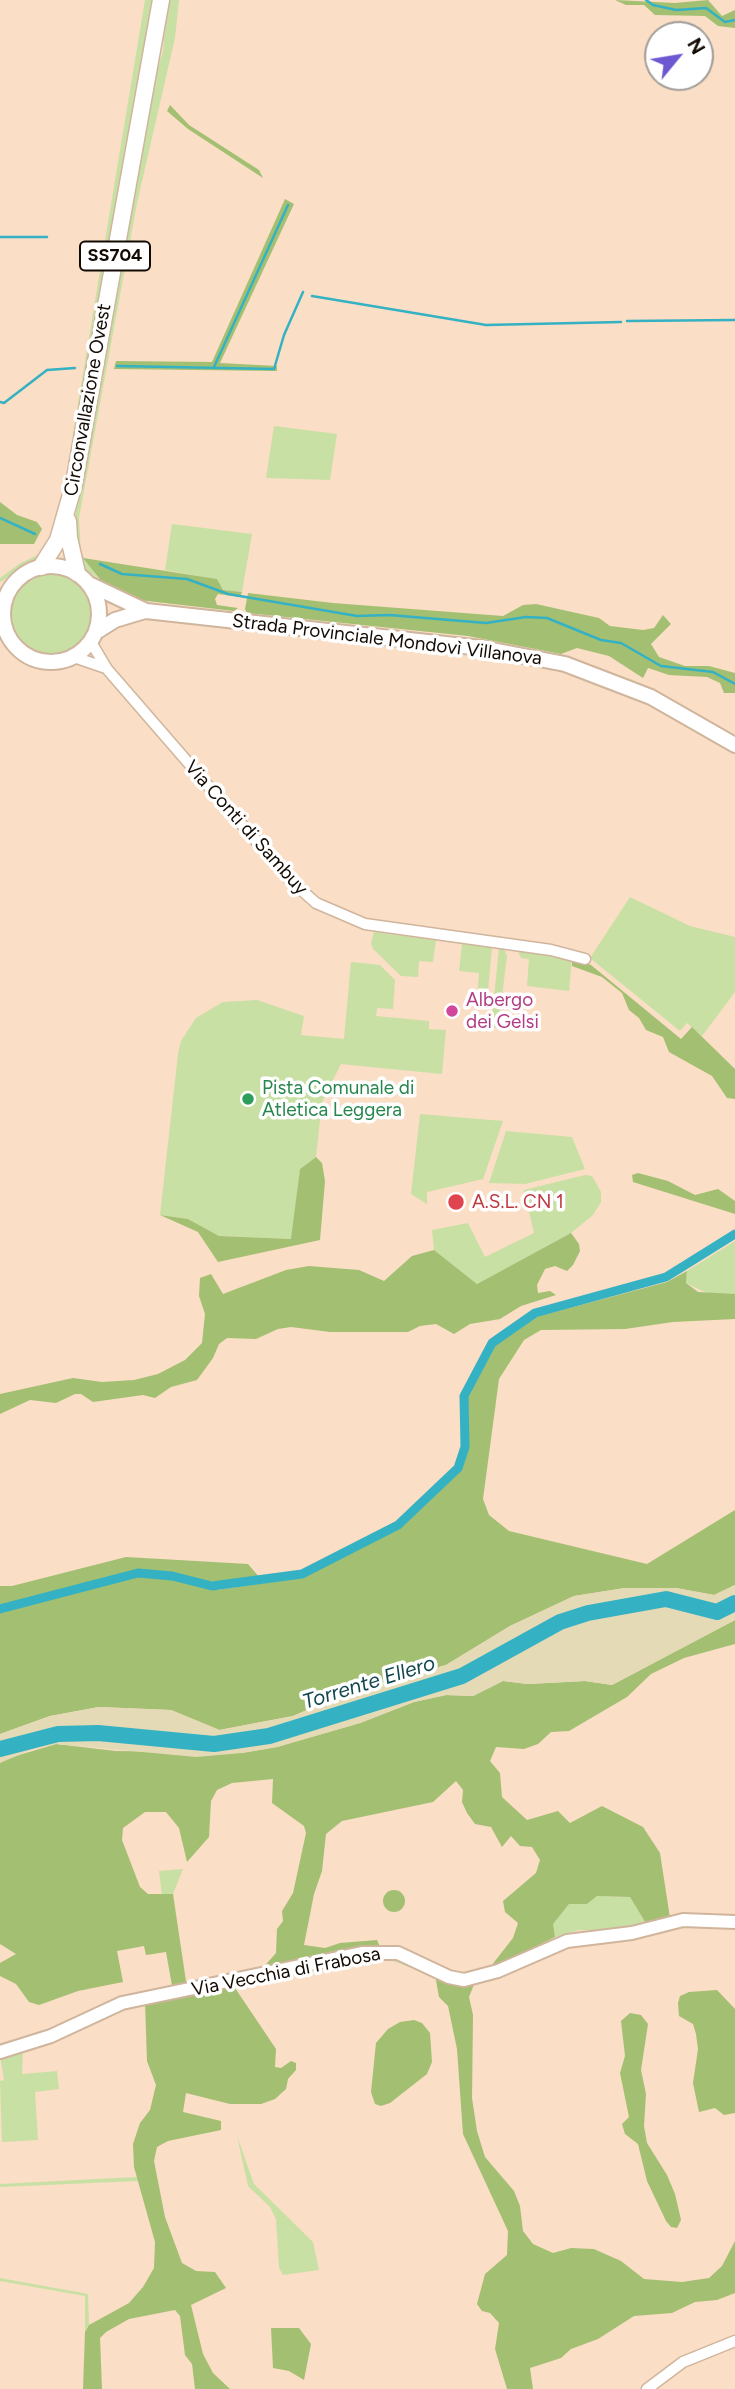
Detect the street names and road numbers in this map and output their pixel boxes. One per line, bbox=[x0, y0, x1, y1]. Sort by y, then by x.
road number: SS704 bbox=[80, 242, 150, 270]
street label: Circonvallazione Ovest bbox=[60, 302, 116, 498]
street label: Strada Provinciale Mondovì Villanova bbox=[231, 610, 543, 670]
street label: Via Conti di Sambuy bbox=[180, 756, 312, 900]
street label: Via Vecchia di Frabosa bbox=[190, 1943, 382, 2001]

